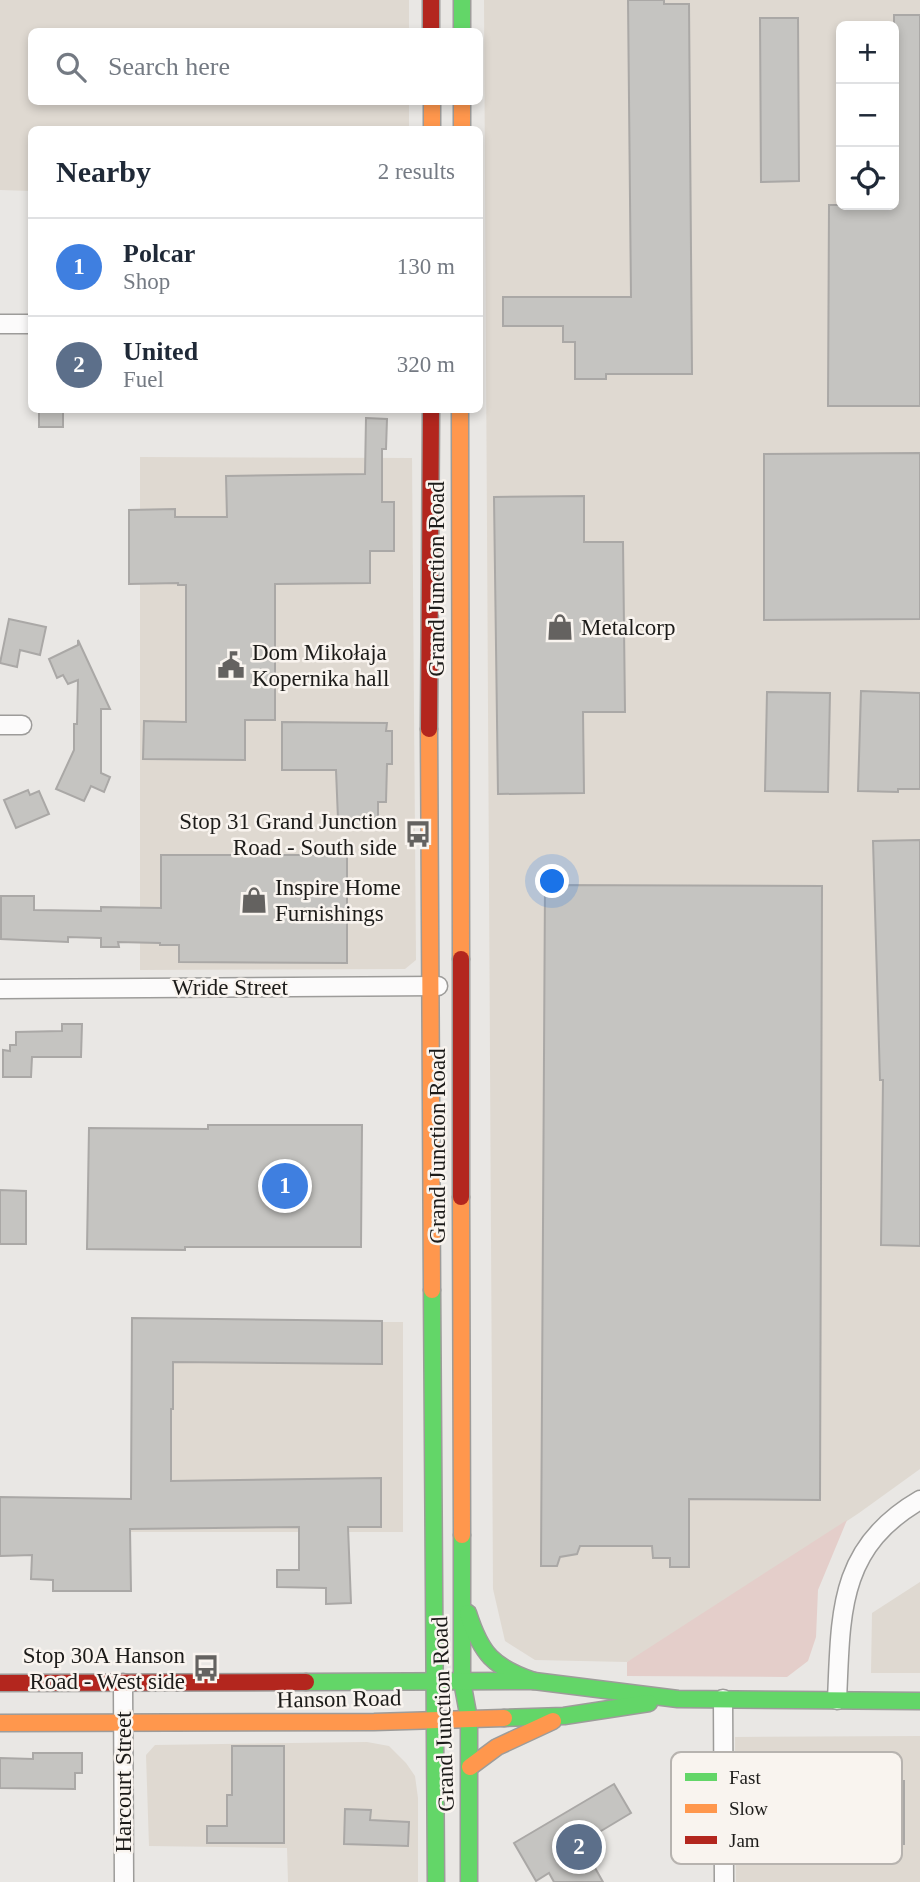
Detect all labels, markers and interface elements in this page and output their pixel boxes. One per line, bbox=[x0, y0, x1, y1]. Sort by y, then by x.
map controls bbox=[836, 21, 899, 210]
button: + bbox=[836, 21, 899, 84]
search box bbox=[28, 28, 483, 105]
icon: search bbox=[52, 48, 90, 86]
text: Search here bbox=[108, 52, 230, 81]
button: − bbox=[836, 84, 899, 147]
button: locate bbox=[836, 147, 899, 210]
text: Nearby bbox=[56, 155, 151, 188]
text: 2 results bbox=[378, 159, 455, 184]
text: Polcar bbox=[123, 239, 195, 268]
text: 1 bbox=[73, 254, 85, 279]
text: 130 m bbox=[397, 254, 455, 279]
text: Shop bbox=[123, 269, 170, 294]
text: United bbox=[123, 337, 198, 366]
text: 2 bbox=[73, 352, 85, 377]
text: 320 m bbox=[397, 352, 455, 377]
text: Fuel bbox=[123, 367, 164, 392]
street label: Grand Junction Road bbox=[424, 481, 449, 677]
shop icon: Metalcorp bbox=[545, 612, 575, 642]
place label: Metalcorp bbox=[581, 615, 676, 640]
place label: Dom Mikołaja Kopernika hall bbox=[252, 640, 389, 691]
public building icon: Dom Mikołaja Kopernika hall bbox=[216, 650, 246, 680]
place label: Stop 31 Grand Junction Road - South side bbox=[179, 809, 397, 860]
bus stop icon: Stop 31 Grand Junction Road - South side bbox=[403, 819, 433, 849]
your location bbox=[535, 864, 569, 898]
place label: Inspire Home Furnishings bbox=[275, 875, 401, 926]
shop icon: Inspire Home Furnishings bbox=[239, 885, 269, 915]
street label: Wride Street bbox=[172, 975, 289, 1000]
street label: Grand Junction Road bbox=[425, 1048, 450, 1244]
pin: 1 bbox=[262, 1160, 308, 1212]
street label: Grand Junction Road bbox=[427, 1615, 459, 1812]
place label: Stop 30A Hanson Road - West side bbox=[23, 1643, 185, 1694]
bus stop icon: Stop 30A Hanson Road - West side bbox=[191, 1653, 221, 1683]
street label: Hanson Road bbox=[277, 1685, 402, 1713]
street label: Harcourt Street bbox=[111, 1711, 136, 1853]
legend bbox=[671, 1752, 902, 1864]
text: Fast bbox=[729, 1767, 761, 1788]
text: Slow bbox=[729, 1798, 768, 1819]
pin: 2 bbox=[556, 1821, 602, 1873]
text: Jam bbox=[729, 1830, 760, 1851]

